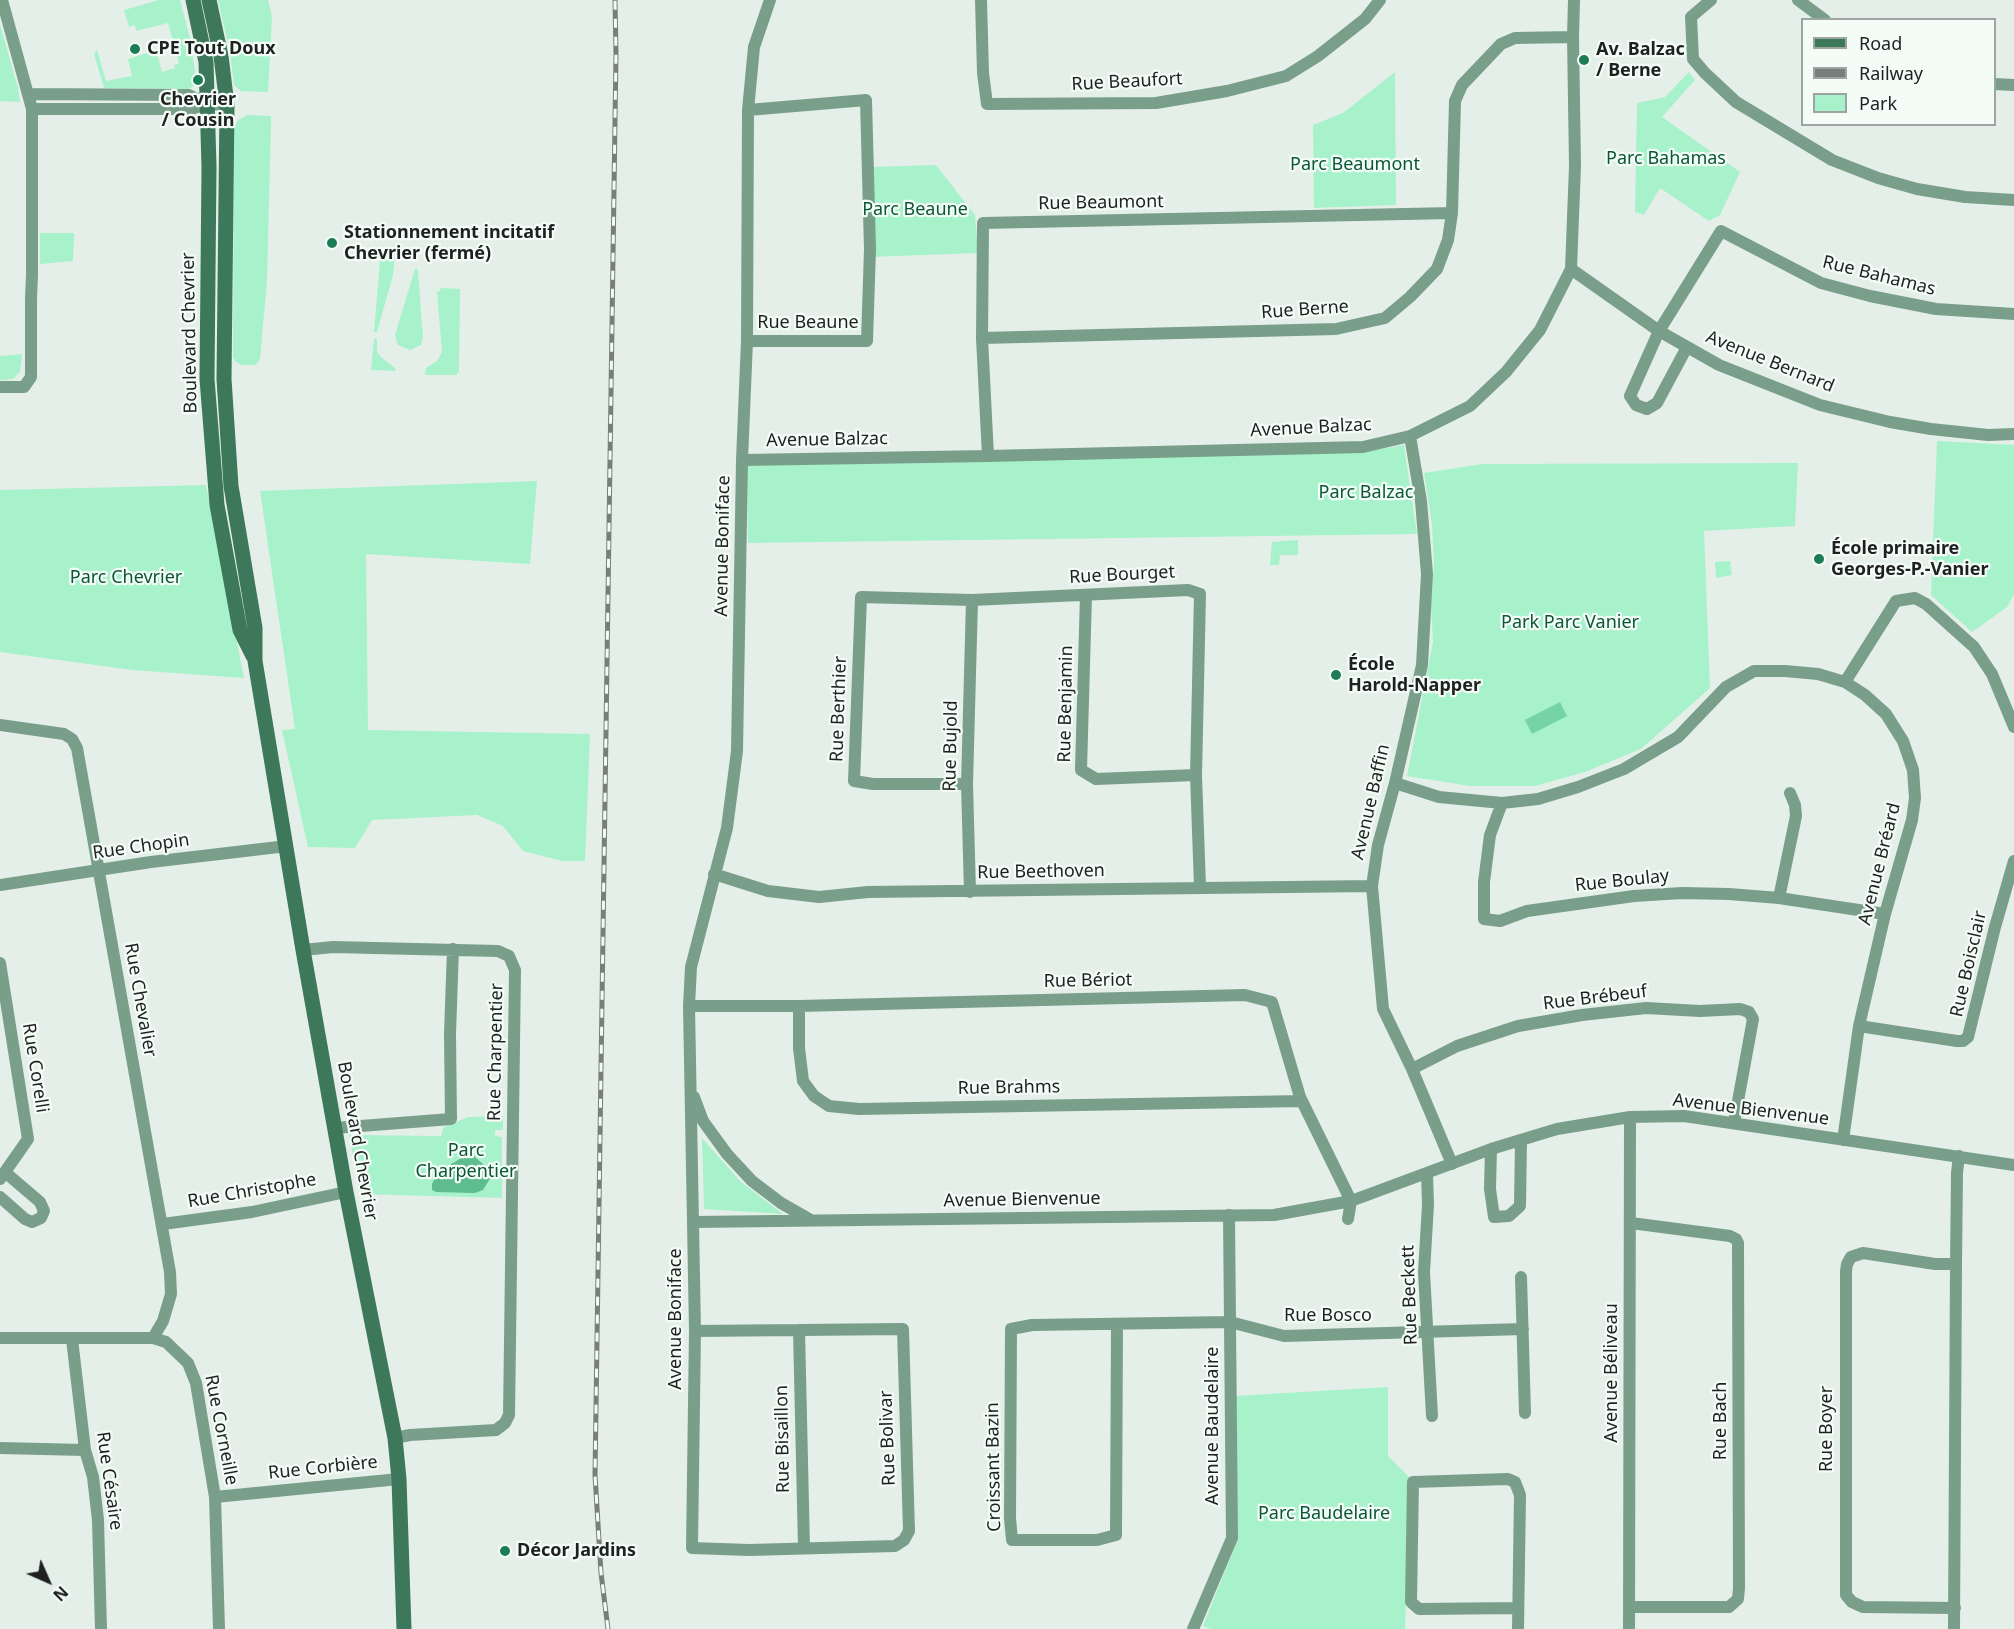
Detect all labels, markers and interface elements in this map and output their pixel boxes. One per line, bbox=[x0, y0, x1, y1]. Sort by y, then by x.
legend bbox=[1801, 18, 1996, 126]
text: Road bbox=[1859, 31, 1902, 55]
place label: CPE Tout Doux bbox=[147, 38, 276, 60]
place label: Av. Balzac / Berne bbox=[1596, 39, 1685, 82]
marker: CPE Tout Doux bbox=[128, 42, 142, 56]
marker: Av. Balzac / Berne bbox=[1577, 53, 1591, 67]
text: Railway bbox=[1859, 61, 1923, 85]
street label: Rue Beaufort bbox=[1071, 68, 1183, 96]
marker: Chevrier / Cousin bbox=[191, 73, 205, 87]
place label: Chevrier / Cousin bbox=[160, 89, 236, 132]
text: Park bbox=[1859, 91, 1897, 115]
park label: Parc Bahamas bbox=[1606, 148, 1726, 170]
park label: Parc Beaumont bbox=[1290, 154, 1420, 176]
street label: Rue Beaumont bbox=[1038, 191, 1164, 215]
park label: Parc Beaune bbox=[862, 199, 968, 221]
place label: Stationnement incitatif Chevrier (fermé) bbox=[344, 222, 554, 264]
marker: Stationnement incitatif Chevrier (fermé) bbox=[325, 236, 339, 250]
street label: Boulevard Chevrier bbox=[178, 252, 202, 414]
street label: Rue Bahamas bbox=[1820, 252, 1938, 300]
street label: Rue Berne bbox=[1260, 296, 1350, 324]
street label: Rue Beaune bbox=[757, 312, 859, 334]
street label: Avenue Bernard bbox=[1703, 326, 1837, 398]
street label: Avenue Balzac bbox=[1250, 414, 1372, 442]
street label: Avenue Balzac bbox=[766, 428, 888, 452]
street label: Avenue Boniface bbox=[711, 475, 735, 617]
park label: Parc Balzac bbox=[1318, 482, 1414, 504]
place label: École primaire Georges-P.-Vanier bbox=[1831, 538, 1988, 580]
marker: École primaire Georges-P.-Vanier bbox=[1812, 552, 1826, 566]
street label: Rue Bourget bbox=[1069, 561, 1175, 589]
park label: Parc Chevrier bbox=[70, 567, 182, 589]
park label: Park Parc Vanier bbox=[1501, 612, 1639, 634]
street label: Rue Benjamin bbox=[1054, 645, 1078, 763]
place label: École Harold-Napper bbox=[1348, 654, 1481, 696]
street label: Rue Berthier bbox=[826, 656, 852, 762]
marker: École Harold-Napper bbox=[1329, 668, 1343, 682]
street label: Rue Bujold bbox=[939, 700, 963, 792]
street label: Avenue Baffin bbox=[1347, 742, 1395, 862]
street label: Avenue Bréard bbox=[1854, 801, 1906, 927]
street label: Rue Chopin bbox=[91, 830, 191, 864]
street label: Rue Beethoven bbox=[977, 860, 1105, 884]
street label: Rue Boulay bbox=[1574, 865, 1670, 897]
street label: Rue Boisclair bbox=[1946, 909, 1992, 1019]
street label: Rue Chevalier bbox=[119, 941, 161, 1059]
street label: Rue Bériot bbox=[1044, 969, 1132, 993]
street label: Rue Brébeuf bbox=[1542, 981, 1648, 1015]
street label: Rue Charpentier bbox=[484, 983, 508, 1121]
street label: Rue Corelli bbox=[17, 1022, 53, 1114]
street label: Boulevard Chevrier bbox=[332, 1060, 382, 1222]
street label: Rue Brahms bbox=[958, 1076, 1060, 1100]
street label: Avenue Bienvenue bbox=[1672, 1090, 1830, 1130]
park label: Parc Charpentier bbox=[415, 1140, 517, 1182]
street label: Rue Christophe bbox=[186, 1169, 318, 1213]
street label: Avenue Bienvenue bbox=[943, 1188, 1101, 1212]
street label: Rue Beckett bbox=[1397, 1244, 1423, 1346]
street label: Avenue Boniface bbox=[665, 1248, 687, 1390]
street label: Avenue Béliveau bbox=[1601, 1303, 1623, 1443]
street label: Rue Bosco bbox=[1284, 1305, 1372, 1327]
street label: Avenue Baudelaire bbox=[1202, 1347, 1224, 1505]
street label: Rue Corneille bbox=[200, 1373, 242, 1487]
street label: Rue Bach bbox=[1710, 1382, 1732, 1460]
street label: Rue Bisaillon bbox=[771, 1385, 795, 1493]
street label: Rue Boyer bbox=[1816, 1386, 1838, 1472]
street label: Rue Bolivar bbox=[876, 1390, 900, 1486]
street label: Croissant Bazin bbox=[982, 1402, 1006, 1532]
street label: Rue Césaire bbox=[91, 1430, 127, 1532]
street label: Rue Corbière bbox=[267, 1452, 379, 1484]
park label: Parc Baudelaire bbox=[1258, 1503, 1390, 1525]
place label: Décor Jardins bbox=[517, 1540, 636, 1562]
marker: Décor Jardins bbox=[498, 1544, 512, 1558]
north arrow bbox=[18, 1551, 78, 1611]
text: N bbox=[48, 1581, 73, 1606]

